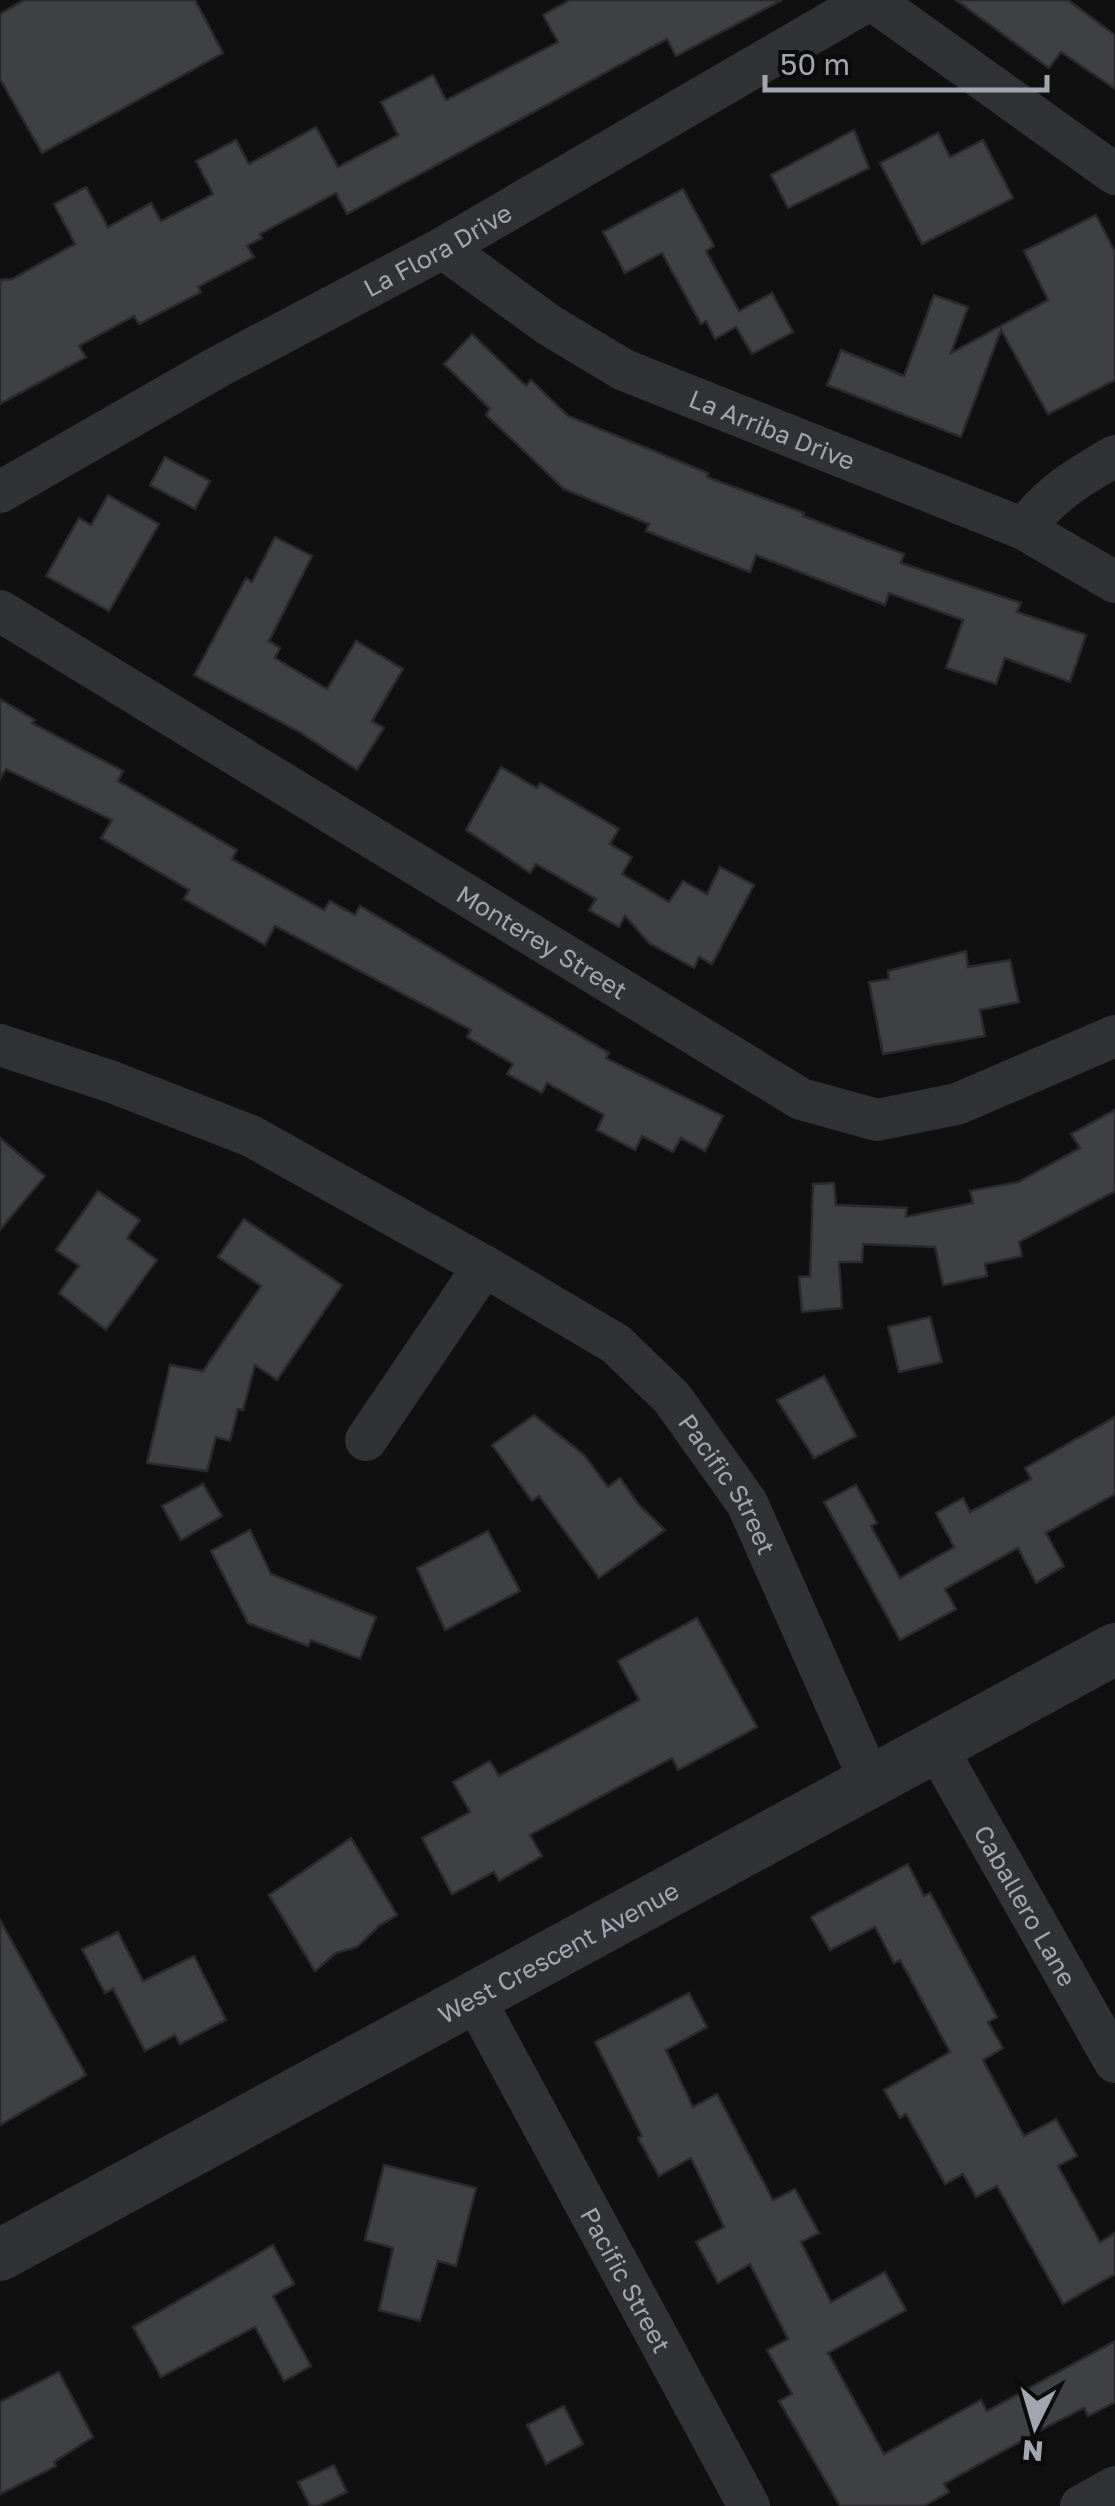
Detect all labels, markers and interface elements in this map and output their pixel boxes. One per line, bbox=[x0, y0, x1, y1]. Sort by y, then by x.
scale bar bbox=[765, 30, 1048, 92]
text: 50 m bbox=[780, 46, 850, 82]
street label: La Flora Drive bbox=[358, 196, 517, 303]
street label: La Arriba Drive bbox=[685, 382, 860, 476]
street label: Monterey Street bbox=[451, 878, 633, 1005]
street label: Pacific Street bbox=[673, 1408, 783, 1559]
street label: Caballero Lane bbox=[968, 1819, 1084, 1991]
street label: West Crescent Avenue bbox=[432, 1874, 684, 2030]
street label: Pacific Street bbox=[575, 2202, 678, 2358]
north arrow bbox=[985, 2376, 1085, 2476]
text: N bbox=[1021, 2434, 1045, 2469]

